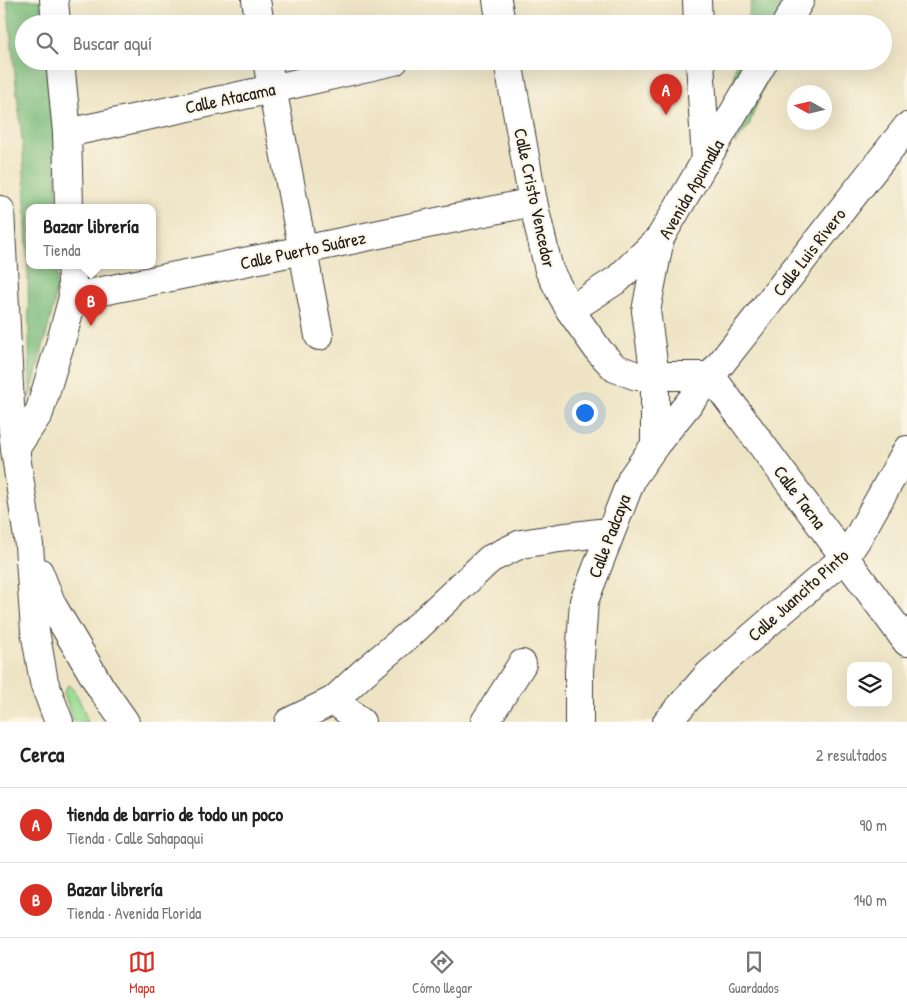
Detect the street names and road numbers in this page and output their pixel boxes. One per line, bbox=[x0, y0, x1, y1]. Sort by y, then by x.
street label: Calle Atacama bbox=[183, 76, 277, 120]
street label: Calle Cristo Vencedor bbox=[508, 126, 562, 270]
street label: Avenida Apumalla bbox=[652, 135, 730, 243]
street label: Calle Luis Rivero bbox=[767, 203, 851, 301]
street label: Calle Puerto Suárez bbox=[238, 224, 368, 276]
street label: Calle Tacna bbox=[768, 460, 832, 534]
street label: Calle Padcaya bbox=[582, 491, 636, 581]
street label: Calle Juancito Pinto bbox=[742, 543, 854, 647]

